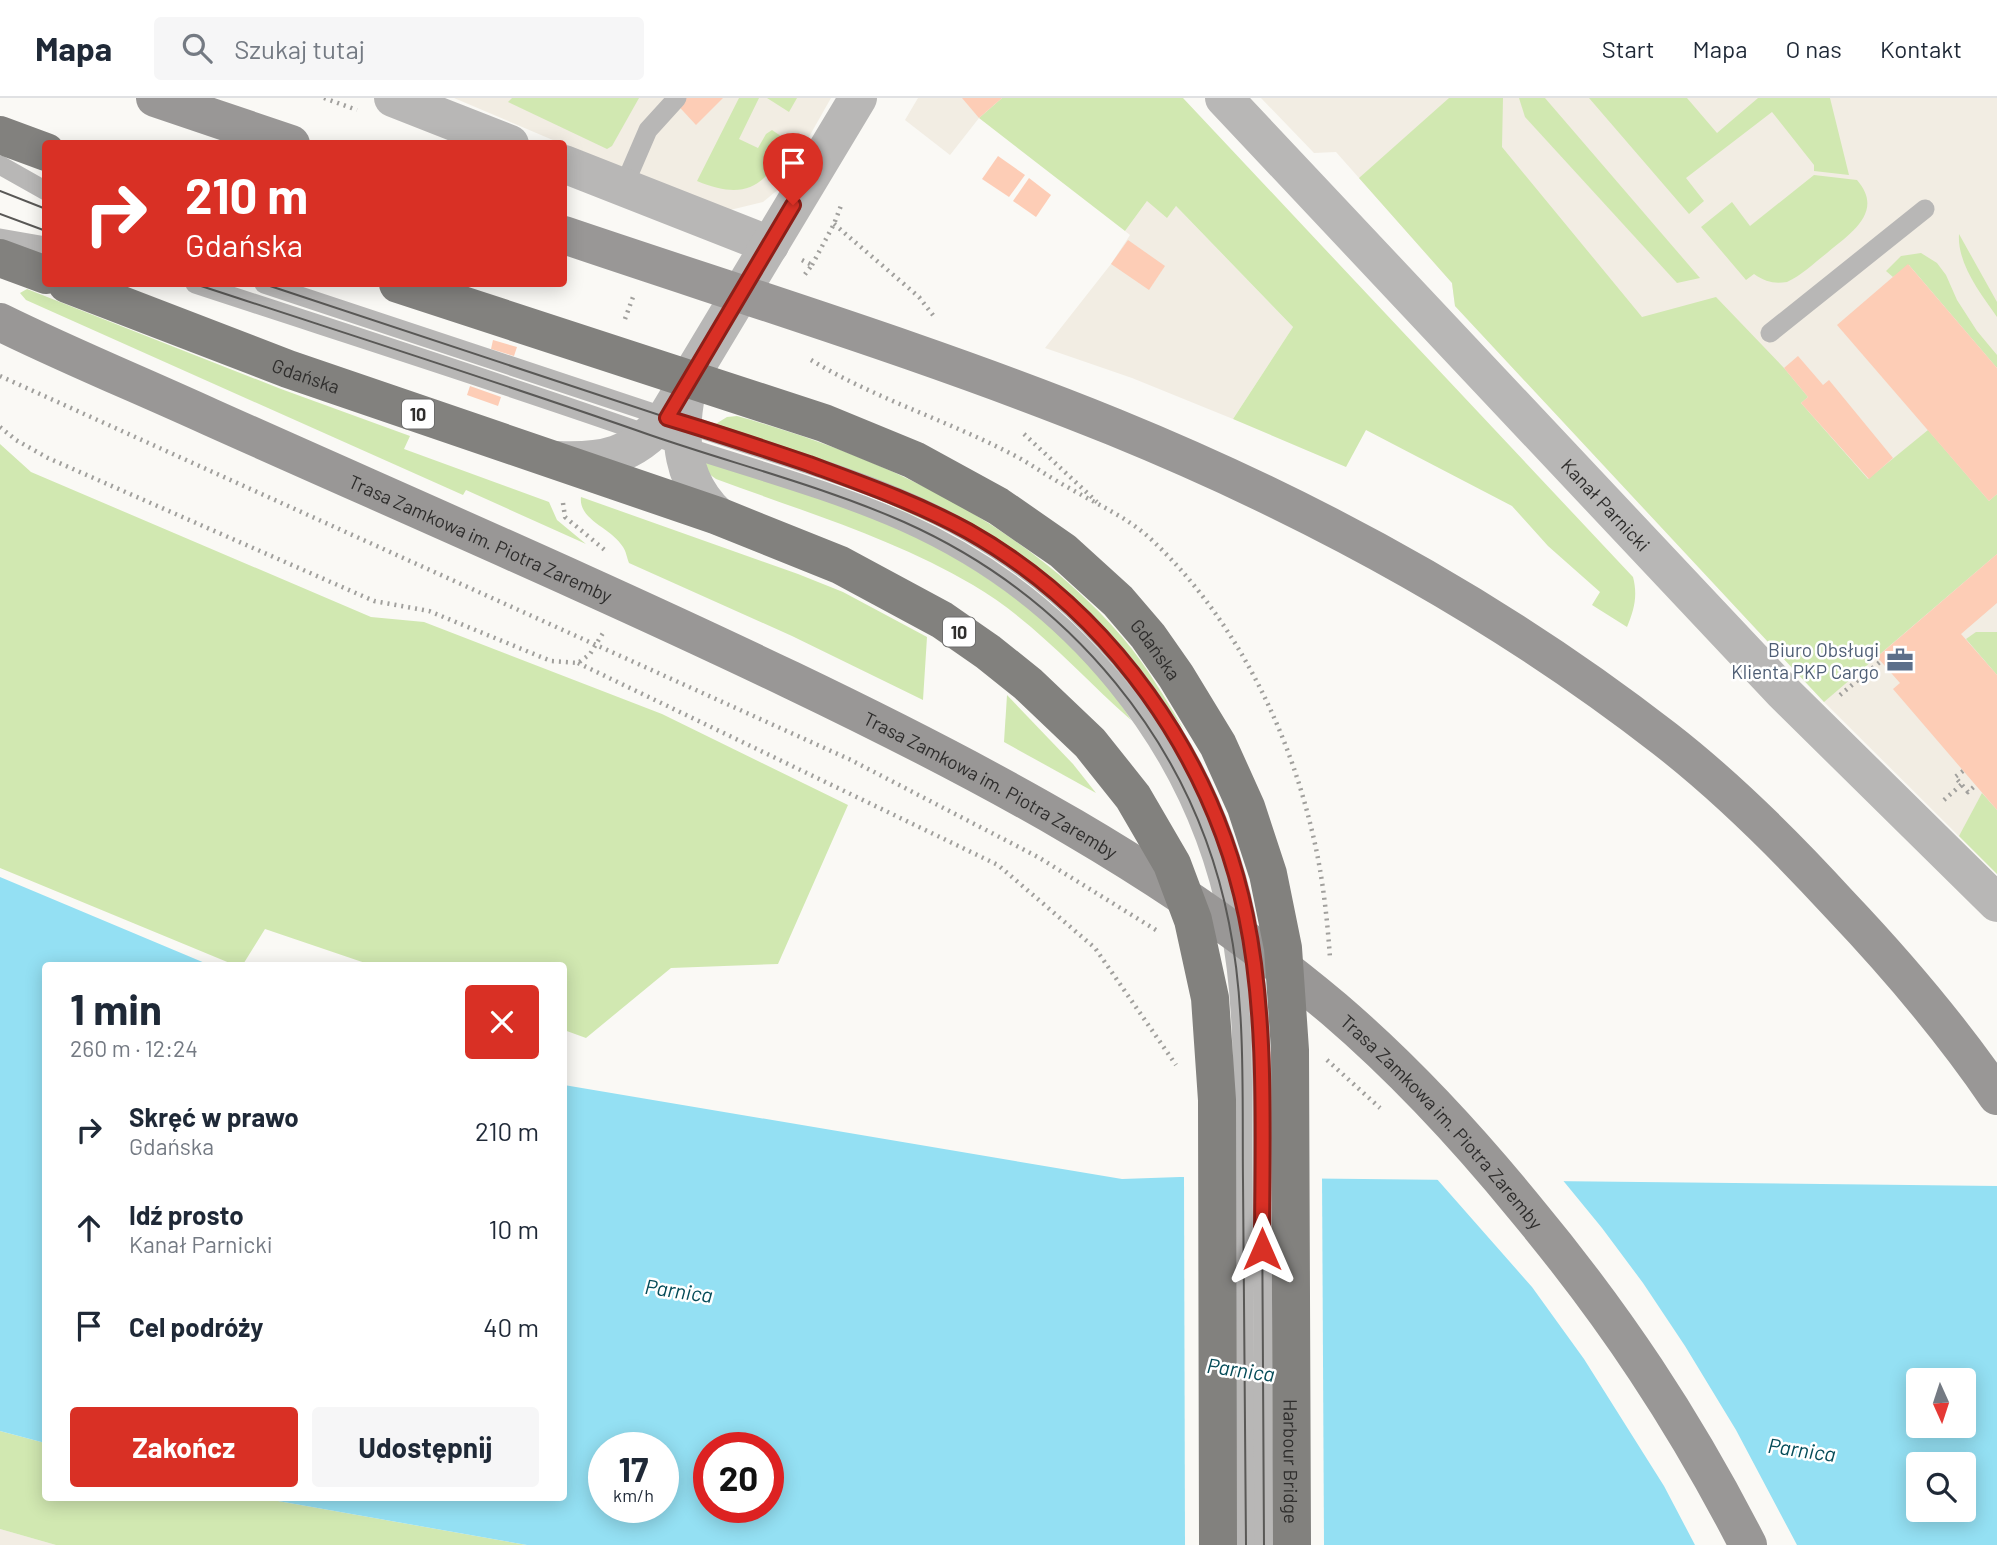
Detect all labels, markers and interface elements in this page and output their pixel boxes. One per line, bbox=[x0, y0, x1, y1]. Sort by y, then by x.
search box bbox=[154, 17, 644, 80]
text: Mapa bbox=[35, 28, 112, 68]
icon: search bbox=[178, 29, 216, 67]
text: Szukaj tutaj bbox=[234, 33, 365, 64]
text: Start bbox=[1602, 34, 1654, 63]
text: Mapa bbox=[1692, 34, 1747, 63]
text: O nas bbox=[1785, 34, 1842, 63]
text: Kontakt bbox=[1880, 34, 1962, 63]
pin bbox=[763, 133, 823, 205]
icon: arrive bbox=[774, 144, 812, 182]
text: 210 m bbox=[185, 165, 308, 224]
icon: right bbox=[70, 168, 161, 259]
text: Gdańska bbox=[185, 225, 303, 263]
street label: Gdańska bbox=[269, 353, 343, 397]
road number: 10 bbox=[402, 400, 434, 428]
street label: Kanał Parnicki bbox=[1557, 453, 1656, 556]
street label: Trasa Zamkowa im. Piotra Zaremby bbox=[346, 469, 616, 607]
street label: Gdańska bbox=[1126, 614, 1186, 684]
road number: 10 bbox=[943, 618, 975, 646]
place label: Biuro Obsługi Klienta PKP Cargo bbox=[1731, 638, 1879, 683]
office icon: Biuro Obsługi Klienta PKP Cargo bbox=[1885, 645, 1915, 675]
street label: Trasa Zamkowa im. Piotra Zaremby bbox=[860, 706, 1122, 863]
text: 1 min bbox=[70, 983, 162, 1033]
button: close bbox=[465, 985, 539, 1059]
street label: Trasa Zamkowa im. Piotra Zaremby bbox=[1336, 1009, 1549, 1233]
text: 260 m · 12:24 bbox=[70, 1034, 198, 1062]
text: Skręć w prawo bbox=[129, 1101, 299, 1132]
icon: right bbox=[70, 1111, 108, 1149]
text: 210 m bbox=[475, 1115, 539, 1146]
text: Gdańska bbox=[129, 1132, 214, 1160]
text: Idź prosto bbox=[129, 1199, 244, 1230]
icon: ahead bbox=[70, 1209, 108, 1247]
position arrow bbox=[1225, 1212, 1299, 1286]
text: 10 m bbox=[489, 1213, 539, 1244]
text: Kanał Parnicki bbox=[129, 1230, 273, 1258]
water label: Parnica bbox=[643, 1273, 715, 1307]
icon: arrive bbox=[70, 1307, 108, 1345]
text: Cel podróży bbox=[129, 1311, 263, 1342]
text: 40 m bbox=[483, 1311, 539, 1342]
water label: Parnica bbox=[1205, 1352, 1277, 1386]
north arrow bbox=[1906, 1368, 1976, 1438]
map controls bbox=[1906, 1368, 1976, 1522]
street label: Harbour Bridge bbox=[1280, 1399, 1303, 1524]
button: Zakończ bbox=[70, 1407, 298, 1487]
button: Udostępnij bbox=[312, 1407, 539, 1487]
speed limit sign: 20 bbox=[693, 1432, 784, 1523]
water label: Parnica bbox=[1766, 1432, 1838, 1466]
text: 17 bbox=[619, 1447, 648, 1489]
button: search bbox=[1906, 1452, 1976, 1522]
text: km/h bbox=[613, 1484, 654, 1506]

